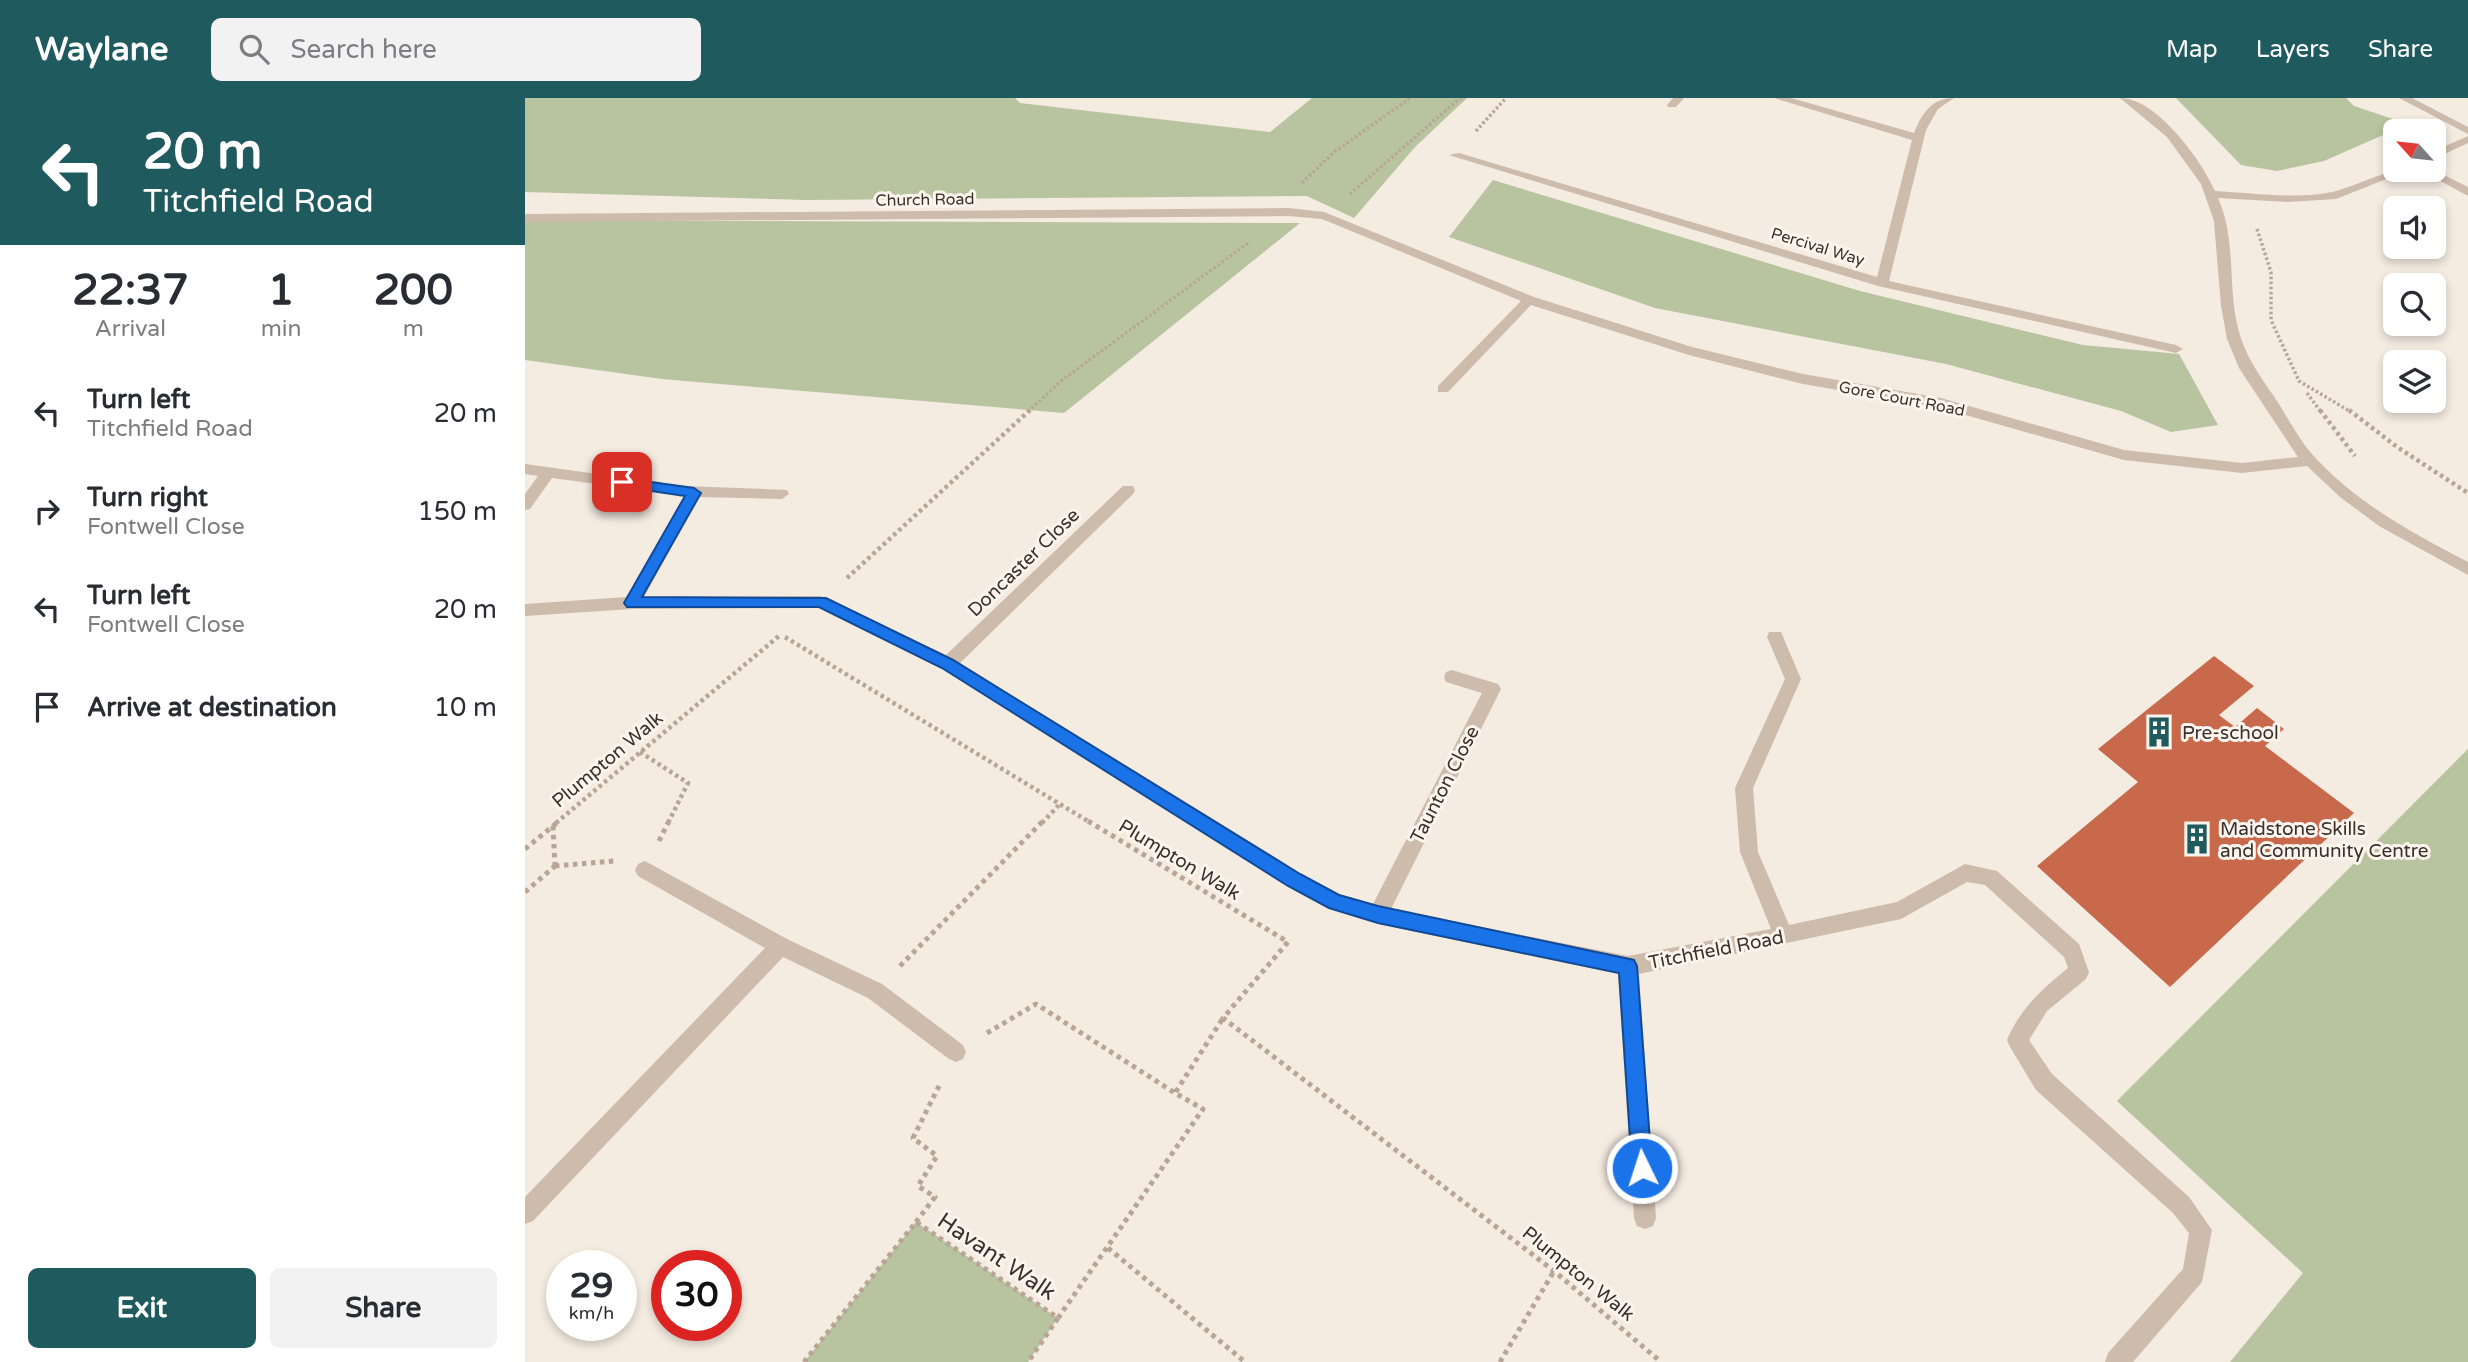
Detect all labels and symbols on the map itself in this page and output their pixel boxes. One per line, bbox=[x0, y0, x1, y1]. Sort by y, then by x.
north arrow bbox=[2383, 119, 2447, 182]
street label: Church Road bbox=[875, 189, 975, 211]
street label: Percival Way bbox=[1769, 223, 1867, 271]
street label: Gore Court Road bbox=[1837, 377, 1966, 421]
pin bbox=[592, 452, 652, 512]
street label: Doncaster Close bbox=[963, 504, 1084, 621]
street label: Plumpton Walk bbox=[548, 707, 667, 812]
building icon: Pre-school bbox=[2142, 715, 2176, 749]
street label: Taunton Close bbox=[1406, 722, 1484, 847]
place label: Pre-school bbox=[2182, 722, 2279, 744]
street label: Plumpton Walk bbox=[1115, 815, 1244, 905]
place label: Maidstone Skills and Community Centre bbox=[2220, 818, 2429, 862]
building icon: Maidstone Skills and Community Centre bbox=[2180, 822, 2214, 856]
street label: Titchfield Road bbox=[1647, 926, 1786, 974]
position arrow bbox=[1605, 1131, 1679, 1205]
street label: Havant Walk bbox=[932, 1207, 1061, 1307]
street label: Plumpton Walk bbox=[1518, 1222, 1639, 1326]
speed limit sign: 30 bbox=[651, 1250, 742, 1341]

